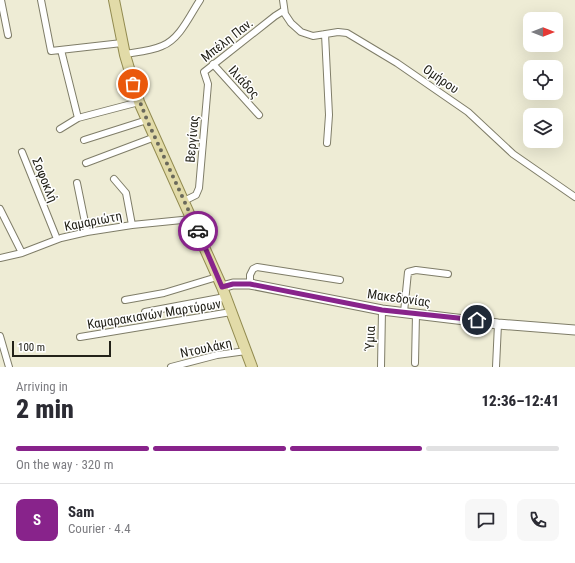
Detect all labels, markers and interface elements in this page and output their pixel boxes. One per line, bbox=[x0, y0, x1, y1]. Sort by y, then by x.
north arrow bbox=[523, 12, 563, 52]
map controls bbox=[523, 12, 563, 148]
street label: Μπέλη Παν. bbox=[198, 15, 256, 65]
button: locate bbox=[523, 60, 563, 100]
street label: Ομήρου bbox=[420, 61, 462, 97]
street label: Ιλιάδος bbox=[225, 63, 263, 101]
pin bbox=[116, 67, 150, 101]
icon: bag bbox=[122, 73, 144, 95]
button: layers bbox=[523, 108, 563, 148]
street label: Βεργίνας bbox=[182, 115, 202, 163]
street label: Σοφοκλή bbox=[29, 155, 61, 205]
street label: Καμαριώτη bbox=[63, 208, 123, 234]
courier bbox=[178, 211, 218, 251]
icon: car bbox=[187, 220, 209, 242]
street label: Μακεδονίας bbox=[366, 286, 432, 310]
street label: Καμαρακιανών Μαρτύρων bbox=[86, 296, 222, 332]
pin bbox=[460, 303, 494, 337]
icon: home bbox=[466, 309, 488, 331]
street label: Ύμια bbox=[362, 325, 378, 351]
street label: Ντουλάκη bbox=[179, 335, 233, 361]
scale bar bbox=[12, 339, 111, 358]
text: 100 m bbox=[18, 341, 45, 354]
text: Arriving in bbox=[16, 379, 68, 394]
text: 12:36–12:41 bbox=[481, 392, 559, 410]
text: 2 min bbox=[16, 394, 74, 424]
text: On the way · 320 m bbox=[16, 457, 113, 472]
button: chat bbox=[465, 499, 507, 541]
button: phone bbox=[517, 499, 559, 541]
text: Sam bbox=[68, 503, 94, 521]
text: S bbox=[33, 511, 41, 529]
text: Courier · 4.4 bbox=[68, 521, 131, 536]

